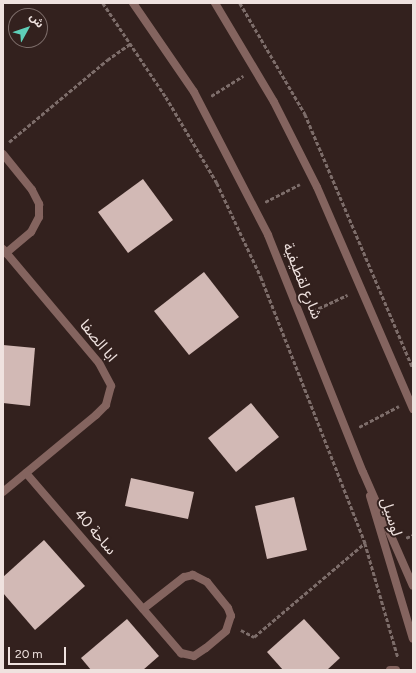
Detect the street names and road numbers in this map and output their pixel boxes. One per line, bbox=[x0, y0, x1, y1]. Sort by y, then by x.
street label: شارع لقطيفية bbox=[279, 240, 325, 322]
street label: ابا الصفا bbox=[76, 316, 120, 366]
street label: لوسيل bbox=[377, 496, 405, 538]
street label: ساحة 40 bbox=[70, 505, 120, 559]

